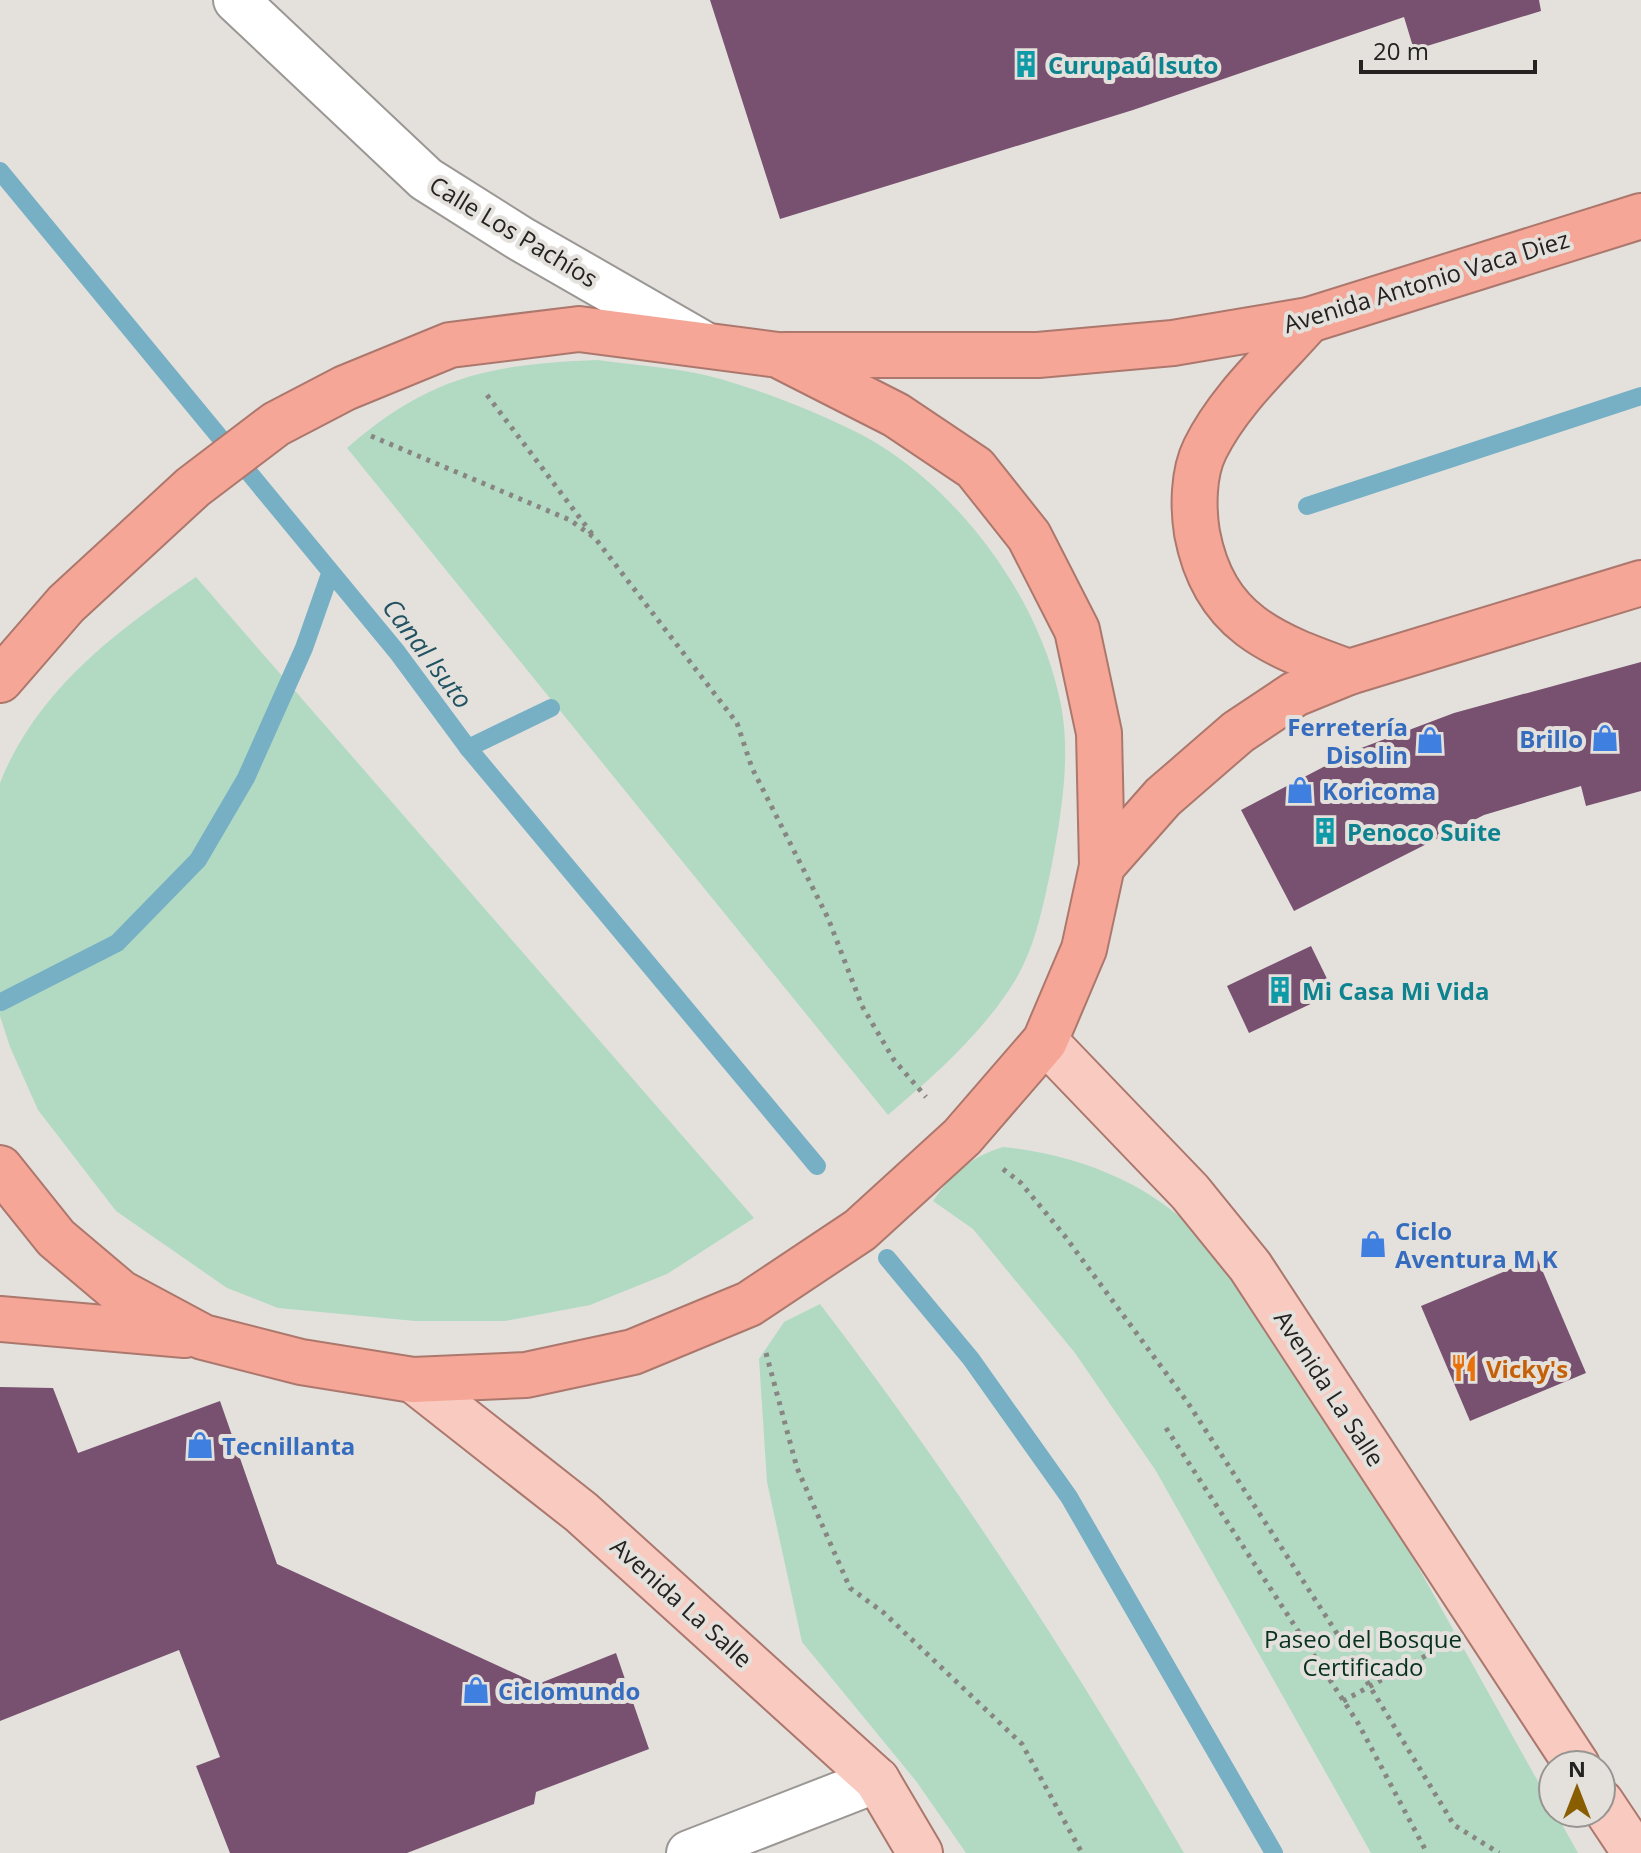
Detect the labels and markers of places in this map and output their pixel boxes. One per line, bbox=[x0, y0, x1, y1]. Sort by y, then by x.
place label: Curupaú Isuto bbox=[1048, 48, 1218, 81]
building icon: Curupaú Isuto bbox=[1011, 49, 1041, 79]
place label: Ferretería Disolin bbox=[1287, 710, 1408, 771]
place label: Brillo bbox=[1519, 722, 1583, 755]
shop icon: Brillo bbox=[1590, 723, 1620, 753]
shop icon: Ferretería Disolin bbox=[1415, 725, 1445, 755]
place label: Koricoma bbox=[1322, 774, 1436, 807]
shop icon: Koricoma bbox=[1285, 775, 1315, 805]
place label: Penoco Suite bbox=[1347, 815, 1501, 848]
building icon: Penoco Suite bbox=[1310, 816, 1340, 846]
place label: Mi Casa Mi Vida bbox=[1302, 974, 1489, 1007]
building icon: Mi Casa Mi Vida bbox=[1265, 975, 1295, 1005]
place label: Ciclo Aventura M K bbox=[1395, 1214, 1558, 1275]
shop icon: Ciclo Aventura M K bbox=[1358, 1229, 1388, 1259]
place label: Vicky's bbox=[1486, 1352, 1568, 1385]
restaurant icon: Vicky's bbox=[1449, 1353, 1479, 1383]
place label: Tecnillanta bbox=[222, 1429, 355, 1462]
shop icon: Tecnillanta bbox=[185, 1430, 215, 1460]
place label: Ciclomundo bbox=[498, 1674, 640, 1707]
shop icon: Ciclomundo bbox=[461, 1675, 491, 1705]

